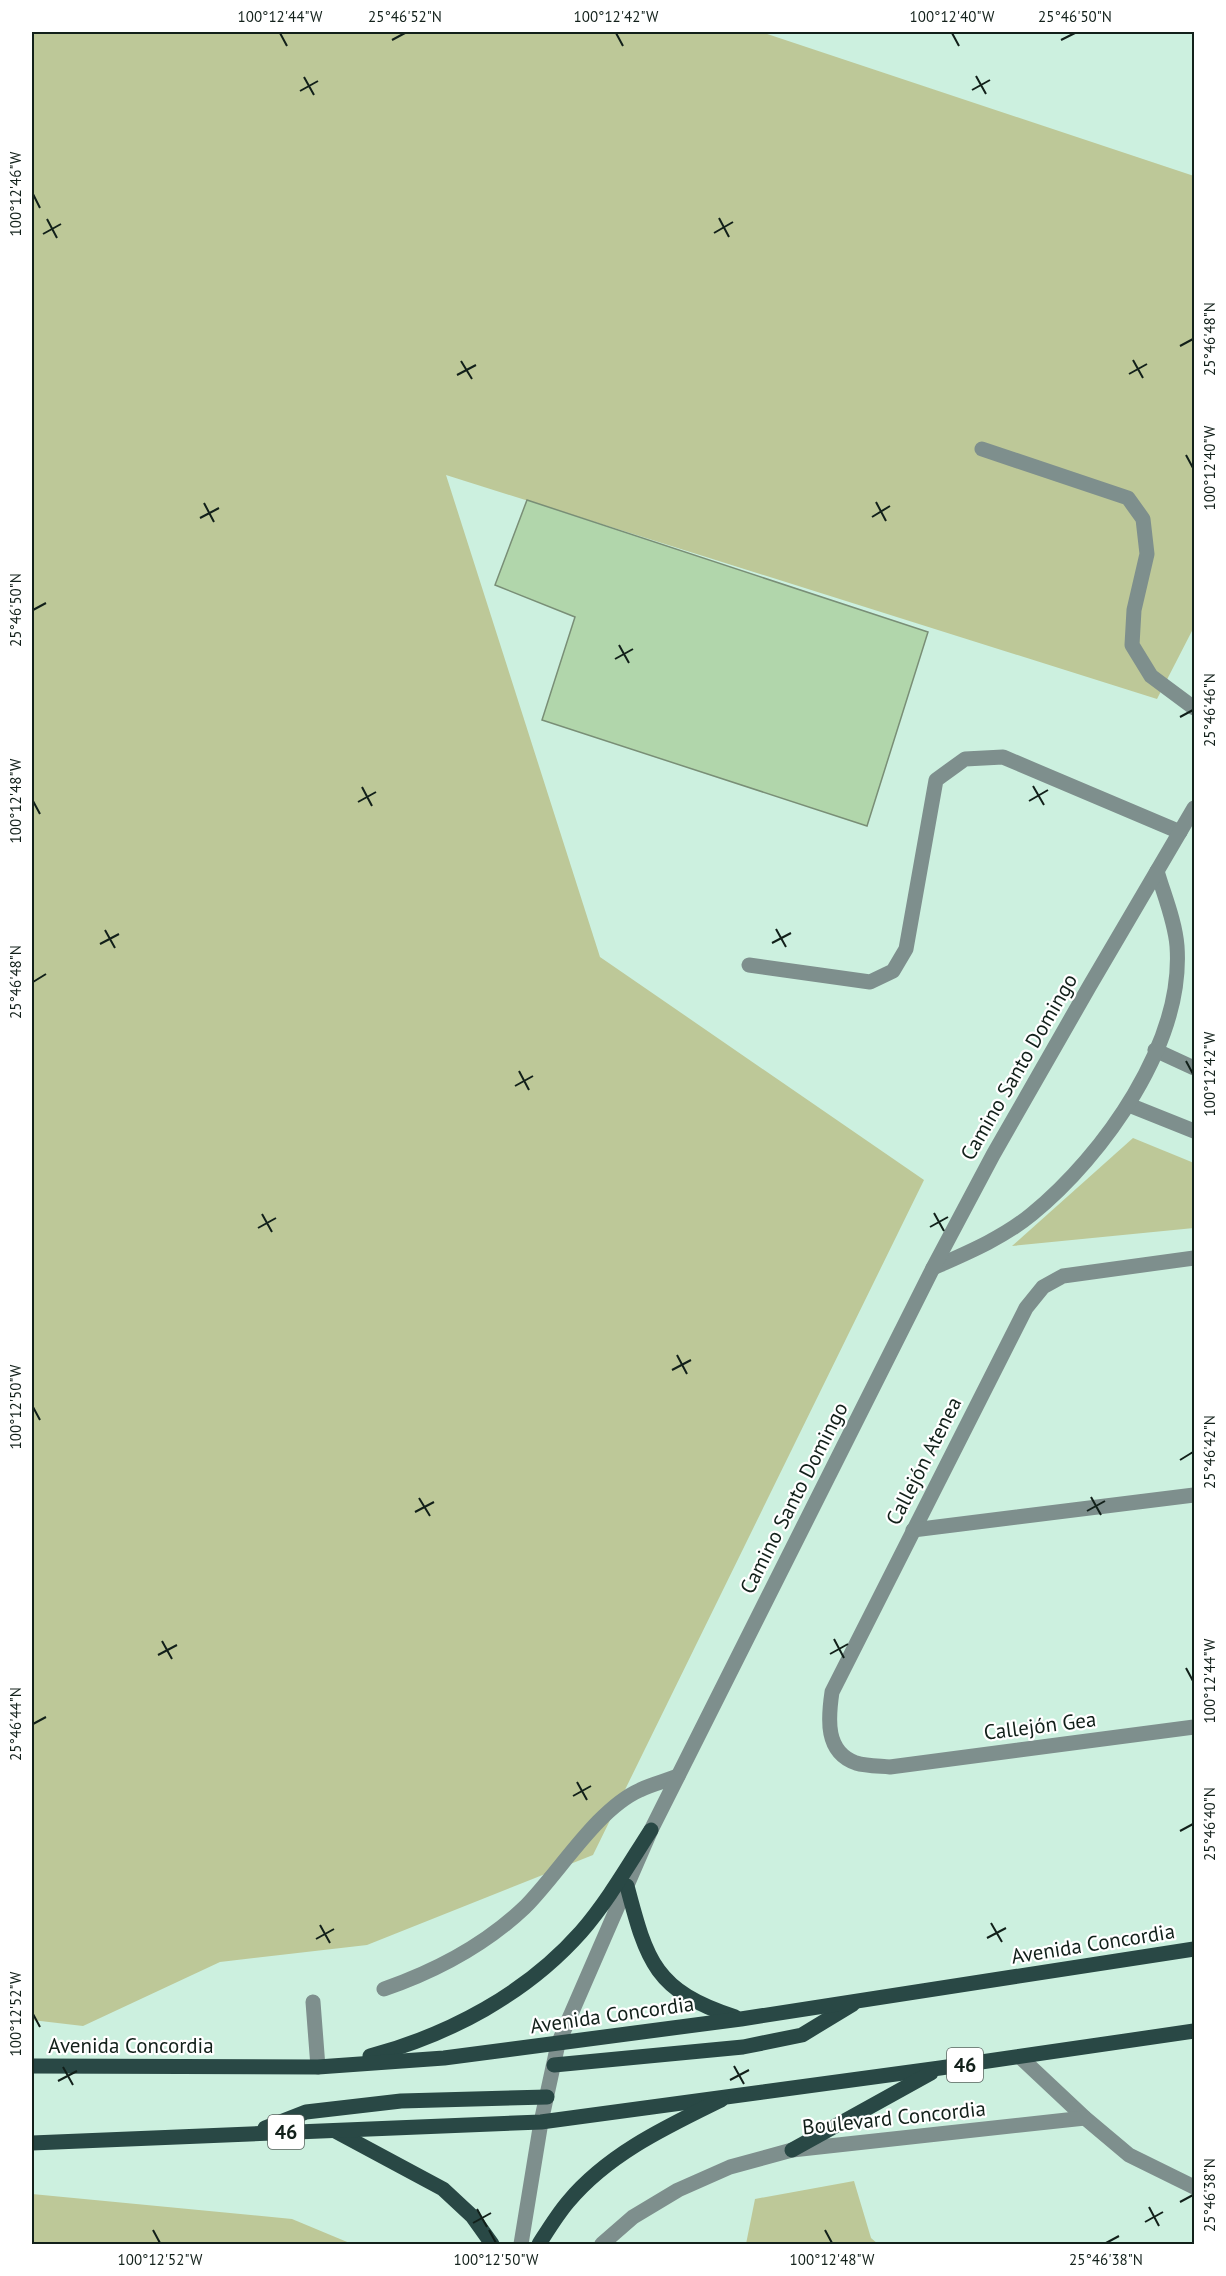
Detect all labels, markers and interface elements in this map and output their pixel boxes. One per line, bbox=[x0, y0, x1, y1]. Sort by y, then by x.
text: 100°12'44"W bbox=[238, 7, 323, 26]
text: 25°46'52"N bbox=[368, 7, 442, 26]
text: 100°12'42"W bbox=[574, 7, 659, 26]
text: 100°12'40"W bbox=[910, 7, 995, 26]
text: 25°46'50"N bbox=[1038, 7, 1112, 26]
text: 100°12'46"W bbox=[6, 151, 25, 236]
text: 25°46'48"N bbox=[1200, 302, 1219, 376]
text: 100°12'40"W bbox=[1200, 425, 1219, 510]
text: 25°46'50"N bbox=[6, 573, 25, 647]
text: 25°46'46"N bbox=[1200, 673, 1219, 747]
text: 100°12'48"W bbox=[6, 758, 25, 843]
text: 25°46'48"N bbox=[6, 945, 25, 1019]
street label: Camino Santo Domingo bbox=[954, 968, 1083, 1165]
text: 100°12'42"W bbox=[1200, 1031, 1219, 1116]
text: 100°12'50"W bbox=[6, 1364, 25, 1449]
street label: Callejón Atenea bbox=[880, 1392, 967, 1529]
street label: Camino Santo Domingo bbox=[733, 1397, 854, 1598]
text: 25°46'42"N bbox=[1200, 1415, 1219, 1489]
text: 100°12'44"W bbox=[1200, 1638, 1219, 1723]
text: 25°46'44"N bbox=[6, 1687, 25, 1761]
street label: Callejón Gea bbox=[982, 1705, 1098, 1746]
text: 25°46'40"N bbox=[1200, 1787, 1219, 1861]
street label: Avenida Concordia bbox=[1009, 1917, 1177, 1970]
text: 100°12'52"W bbox=[6, 1971, 25, 2056]
street label: Avenida Concordia bbox=[528, 1990, 696, 2039]
street label: Avenida Concordia bbox=[48, 2032, 214, 2059]
road number: 46 bbox=[947, 2048, 983, 2082]
street label: Boulevard Concordia bbox=[801, 2094, 987, 2141]
road number: 46 bbox=[268, 2115, 304, 2149]
text: 25°46'38"N bbox=[1200, 2158, 1219, 2232]
text: 100°12'52"W bbox=[118, 2250, 203, 2269]
text: 100°12'50"W bbox=[454, 2250, 539, 2269]
text: 100°12'48"W bbox=[790, 2250, 875, 2269]
text: 25°46'38"N bbox=[1069, 2250, 1143, 2269]

